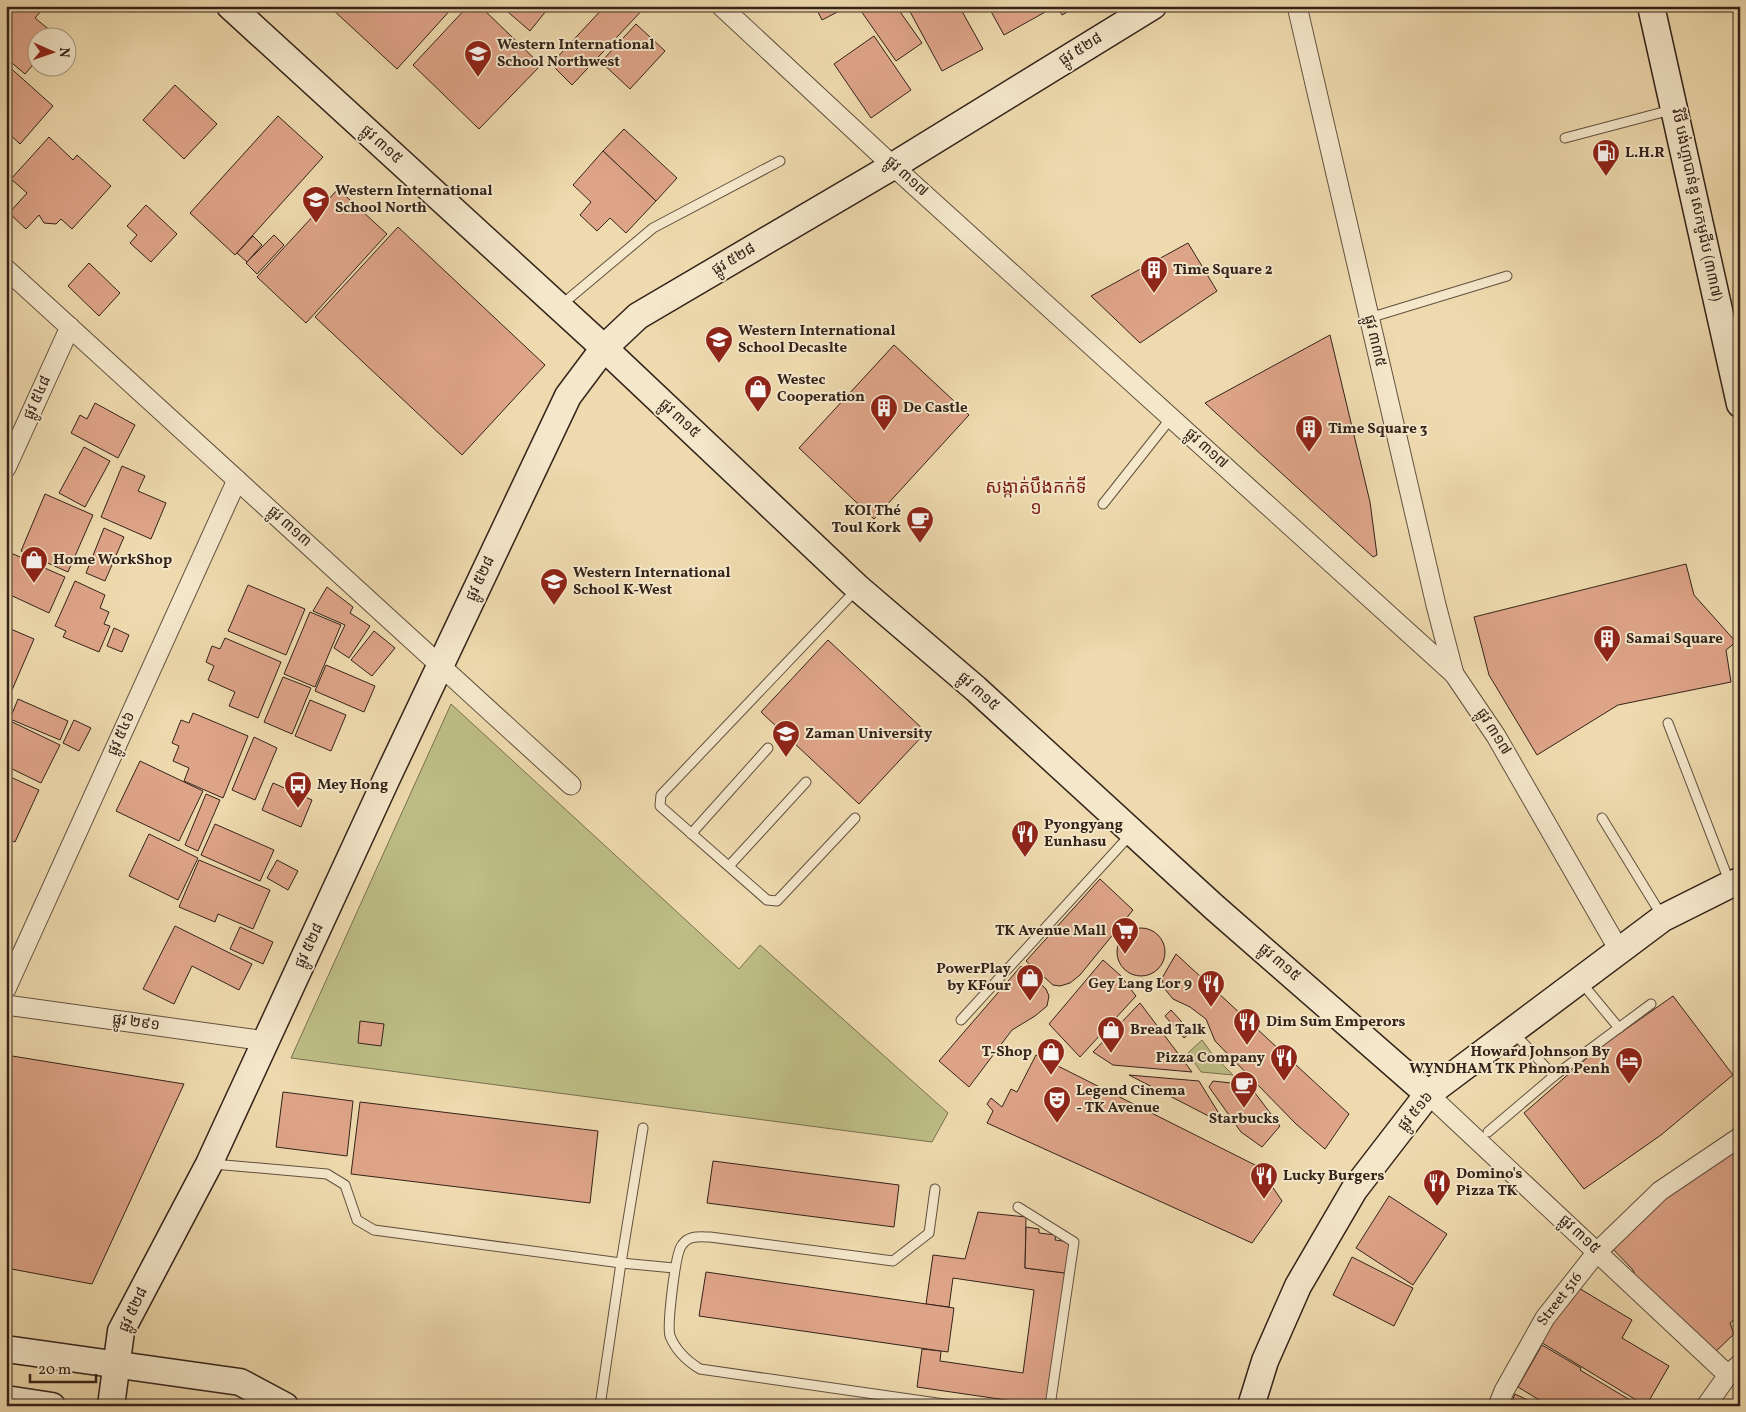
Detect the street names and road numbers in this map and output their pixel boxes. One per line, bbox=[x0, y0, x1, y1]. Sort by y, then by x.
street label: ផ្លូវ ៥២៨ bbox=[1055, 28, 1108, 73]
street label: វិថី បង់ហ្គាបាន់ឌូ សេកមូជីប (៣៣៧) bbox=[1665, 107, 1727, 303]
street label: ផ្លូវ ៣១៥ bbox=[355, 121, 406, 170]
street label: ផ្លូវ ៣១៧ bbox=[879, 152, 932, 203]
street label: ផ្លូវ ៥២៨ bbox=[708, 239, 761, 283]
street label: ផ្លូវ ៣៣៥ bbox=[1356, 313, 1390, 369]
street label: ផ្លូវ ៥៤៨ bbox=[19, 373, 58, 424]
street label: ផ្លូវ ៣១៥ bbox=[653, 394, 704, 445]
street label: ផ្លូវ ៣១៧ bbox=[1179, 424, 1232, 475]
street label: ផ្លូវ ៣១៣ bbox=[261, 502, 316, 554]
street label: ផ្លូវ ៥២៨ bbox=[461, 553, 502, 606]
street label: ផ្លូវ ៣១៥ bbox=[952, 668, 1003, 717]
street label: ផ្លូវ ៣១៧ bbox=[1469, 705, 1516, 760]
street label: ផ្លូវ ៥៤៦ bbox=[103, 709, 142, 760]
street label: ផ្លូវ ៥២៨ bbox=[290, 920, 331, 973]
street label: ផ្លូវ ៣១៥ bbox=[1253, 939, 1305, 988]
street label: ផ្លូវ ២៩១ bbox=[111, 1009, 161, 1038]
street label: ផ្លូវ ៥១៦ bbox=[1393, 1088, 1440, 1137]
street label: ផ្លូវ ៣១៥ bbox=[1553, 1210, 1604, 1261]
street label: Street 516 bbox=[1532, 1268, 1588, 1330]
street label: ផ្លូវ ៥២៨ bbox=[114, 1284, 155, 1337]

